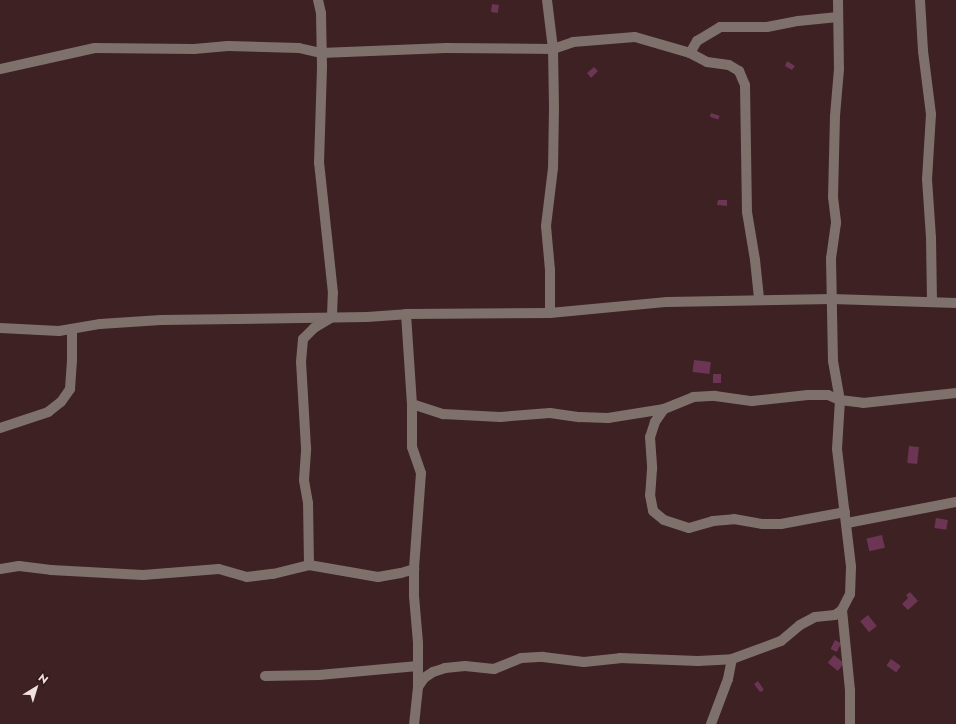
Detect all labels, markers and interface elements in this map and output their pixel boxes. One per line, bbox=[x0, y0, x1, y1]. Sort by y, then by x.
north arrow bbox=[16, 668, 56, 708]
text: N bbox=[35, 670, 52, 688]

